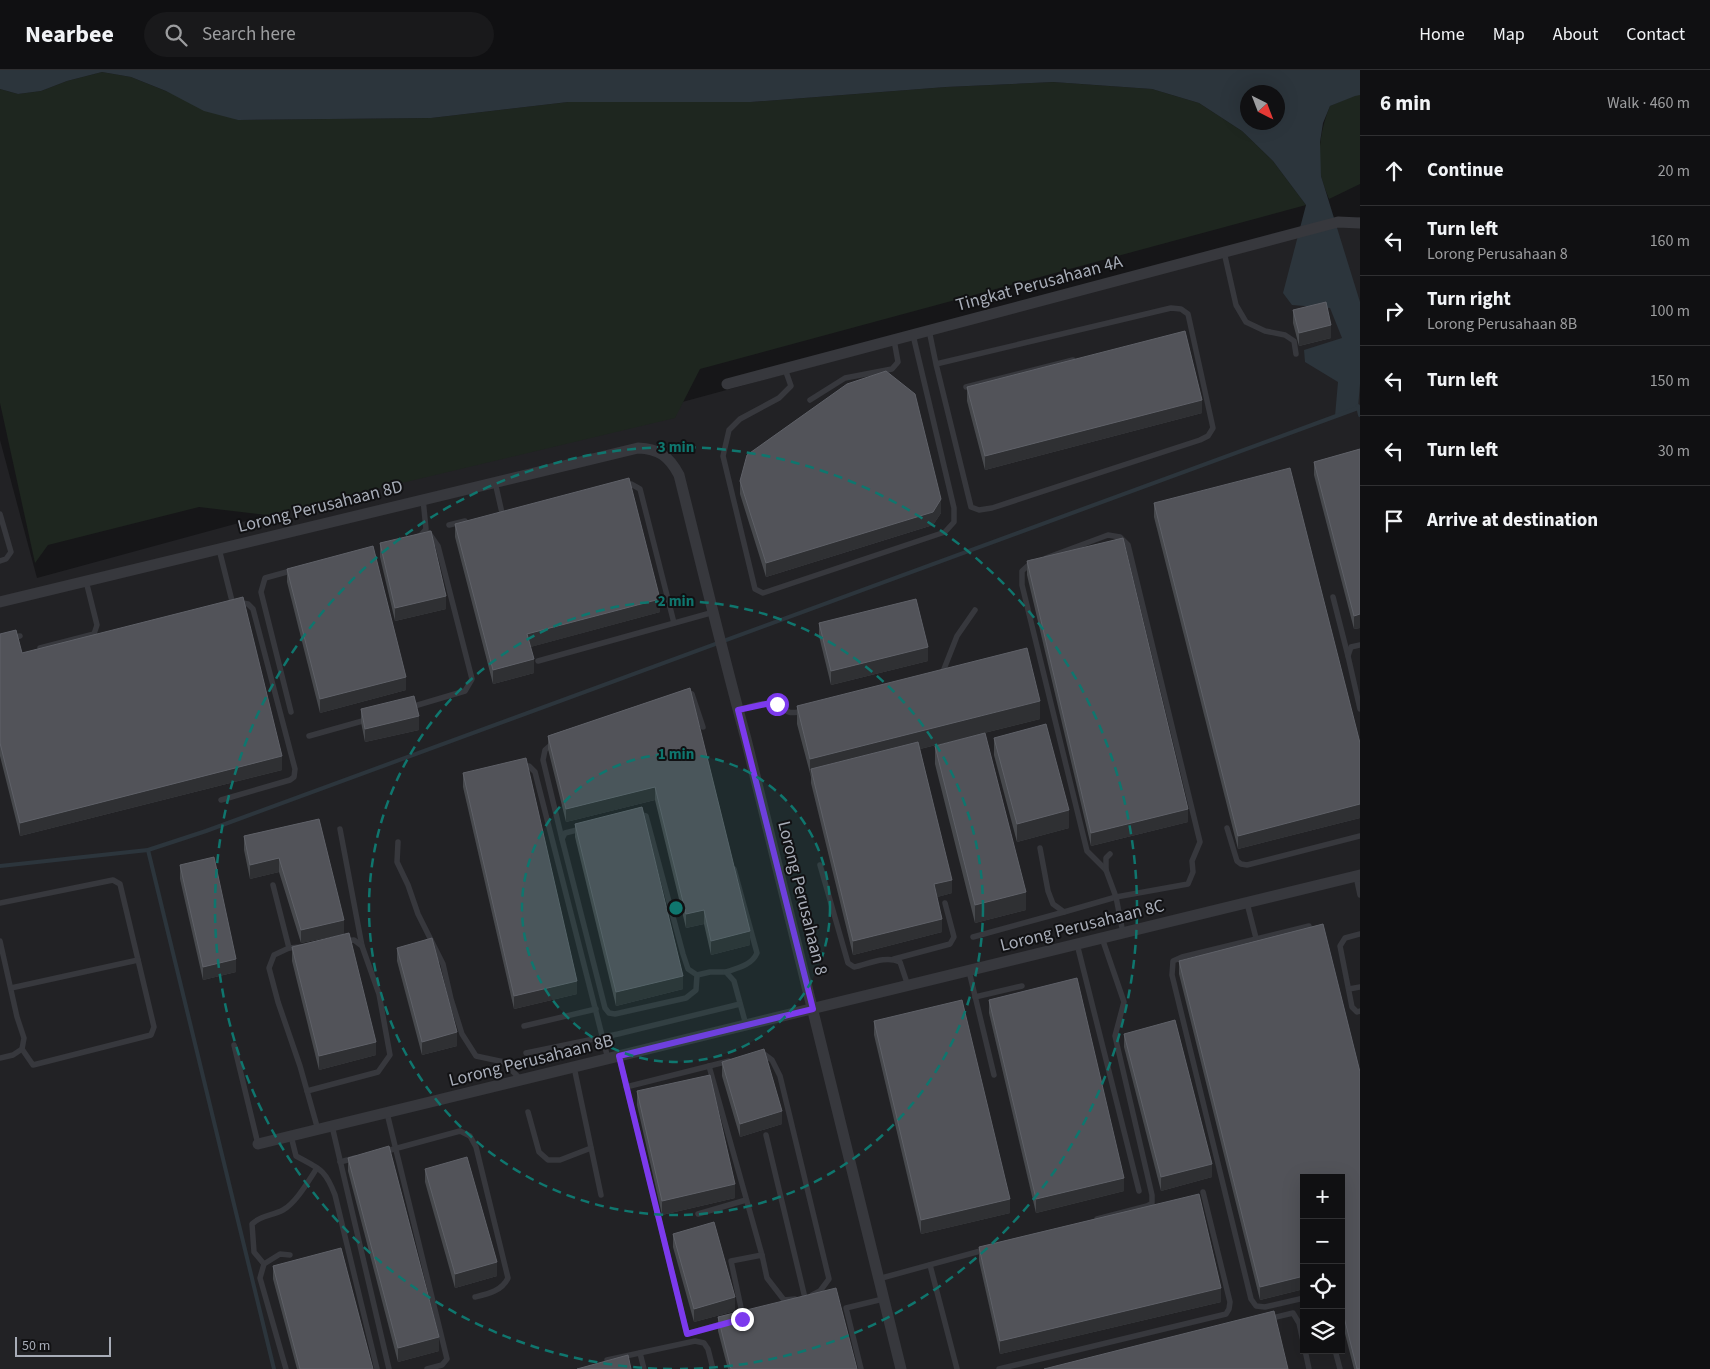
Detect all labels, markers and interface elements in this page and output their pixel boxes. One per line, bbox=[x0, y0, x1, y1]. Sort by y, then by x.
search box bbox=[144, 12, 494, 57]
text: Nearbee bbox=[25, 17, 114, 52]
icon: search bbox=[162, 21, 190, 49]
text: Search here bbox=[202, 21, 296, 48]
text: Home bbox=[1419, 22, 1465, 47]
text: Map bbox=[1493, 22, 1525, 47]
text: About bbox=[1553, 22, 1598, 47]
text: Contact bbox=[1626, 22, 1685, 47]
north arrow bbox=[1240, 85, 1285, 130]
text: 6 min bbox=[1380, 88, 1431, 118]
text: Walk · 460 m bbox=[1607, 92, 1690, 114]
icon: ahead bbox=[1380, 157, 1408, 185]
text: Continue bbox=[1427, 157, 1504, 184]
text: 20 m bbox=[1658, 160, 1690, 182]
text: Turn left bbox=[1427, 216, 1498, 243]
icon: left bbox=[1380, 227, 1408, 255]
text: 160 m bbox=[1650, 230, 1690, 252]
text: Lorong Perusahaan 8 bbox=[1427, 243, 1568, 265]
street label: Tingkat Perusahaan 4A bbox=[953, 249, 1125, 318]
text: Turn right bbox=[1427, 286, 1511, 313]
icon: right bbox=[1380, 297, 1408, 325]
text: 100 m bbox=[1650, 300, 1690, 322]
text: Lorong Perusahaan 8B bbox=[1427, 313, 1577, 335]
icon: left bbox=[1380, 367, 1408, 395]
text: Turn left bbox=[1427, 367, 1498, 394]
text: 150 m bbox=[1650, 370, 1690, 392]
text: 3 min bbox=[658, 437, 694, 458]
icon: left bbox=[1380, 437, 1408, 465]
text: Turn left bbox=[1427, 437, 1498, 464]
text: 30 m bbox=[1658, 440, 1690, 462]
street label: Lorong Perusahaan 8D bbox=[235, 474, 405, 539]
icon: arrive bbox=[1380, 507, 1408, 535]
text: Arrive at destination bbox=[1427, 507, 1598, 534]
text: 2 min bbox=[658, 591, 694, 612]
route start bbox=[766, 693, 789, 716]
text: 1 min bbox=[658, 744, 694, 765]
street label: Lorong Perusahaan 8 bbox=[771, 818, 834, 978]
street label: Lorong Perusahaan 8C bbox=[997, 893, 1167, 958]
centre of rings bbox=[667, 899, 685, 917]
street label: Lorong Perusahaan 8B bbox=[446, 1028, 616, 1093]
map controls bbox=[1300, 1174, 1345, 1354]
button: + bbox=[1300, 1174, 1345, 1219]
button: − bbox=[1300, 1219, 1345, 1264]
button: locate bbox=[1300, 1264, 1345, 1309]
route end bbox=[731, 1308, 754, 1331]
button: layers bbox=[1300, 1309, 1345, 1354]
scale bar bbox=[15, 1334, 111, 1357]
text: 50 m bbox=[22, 1336, 50, 1356]

